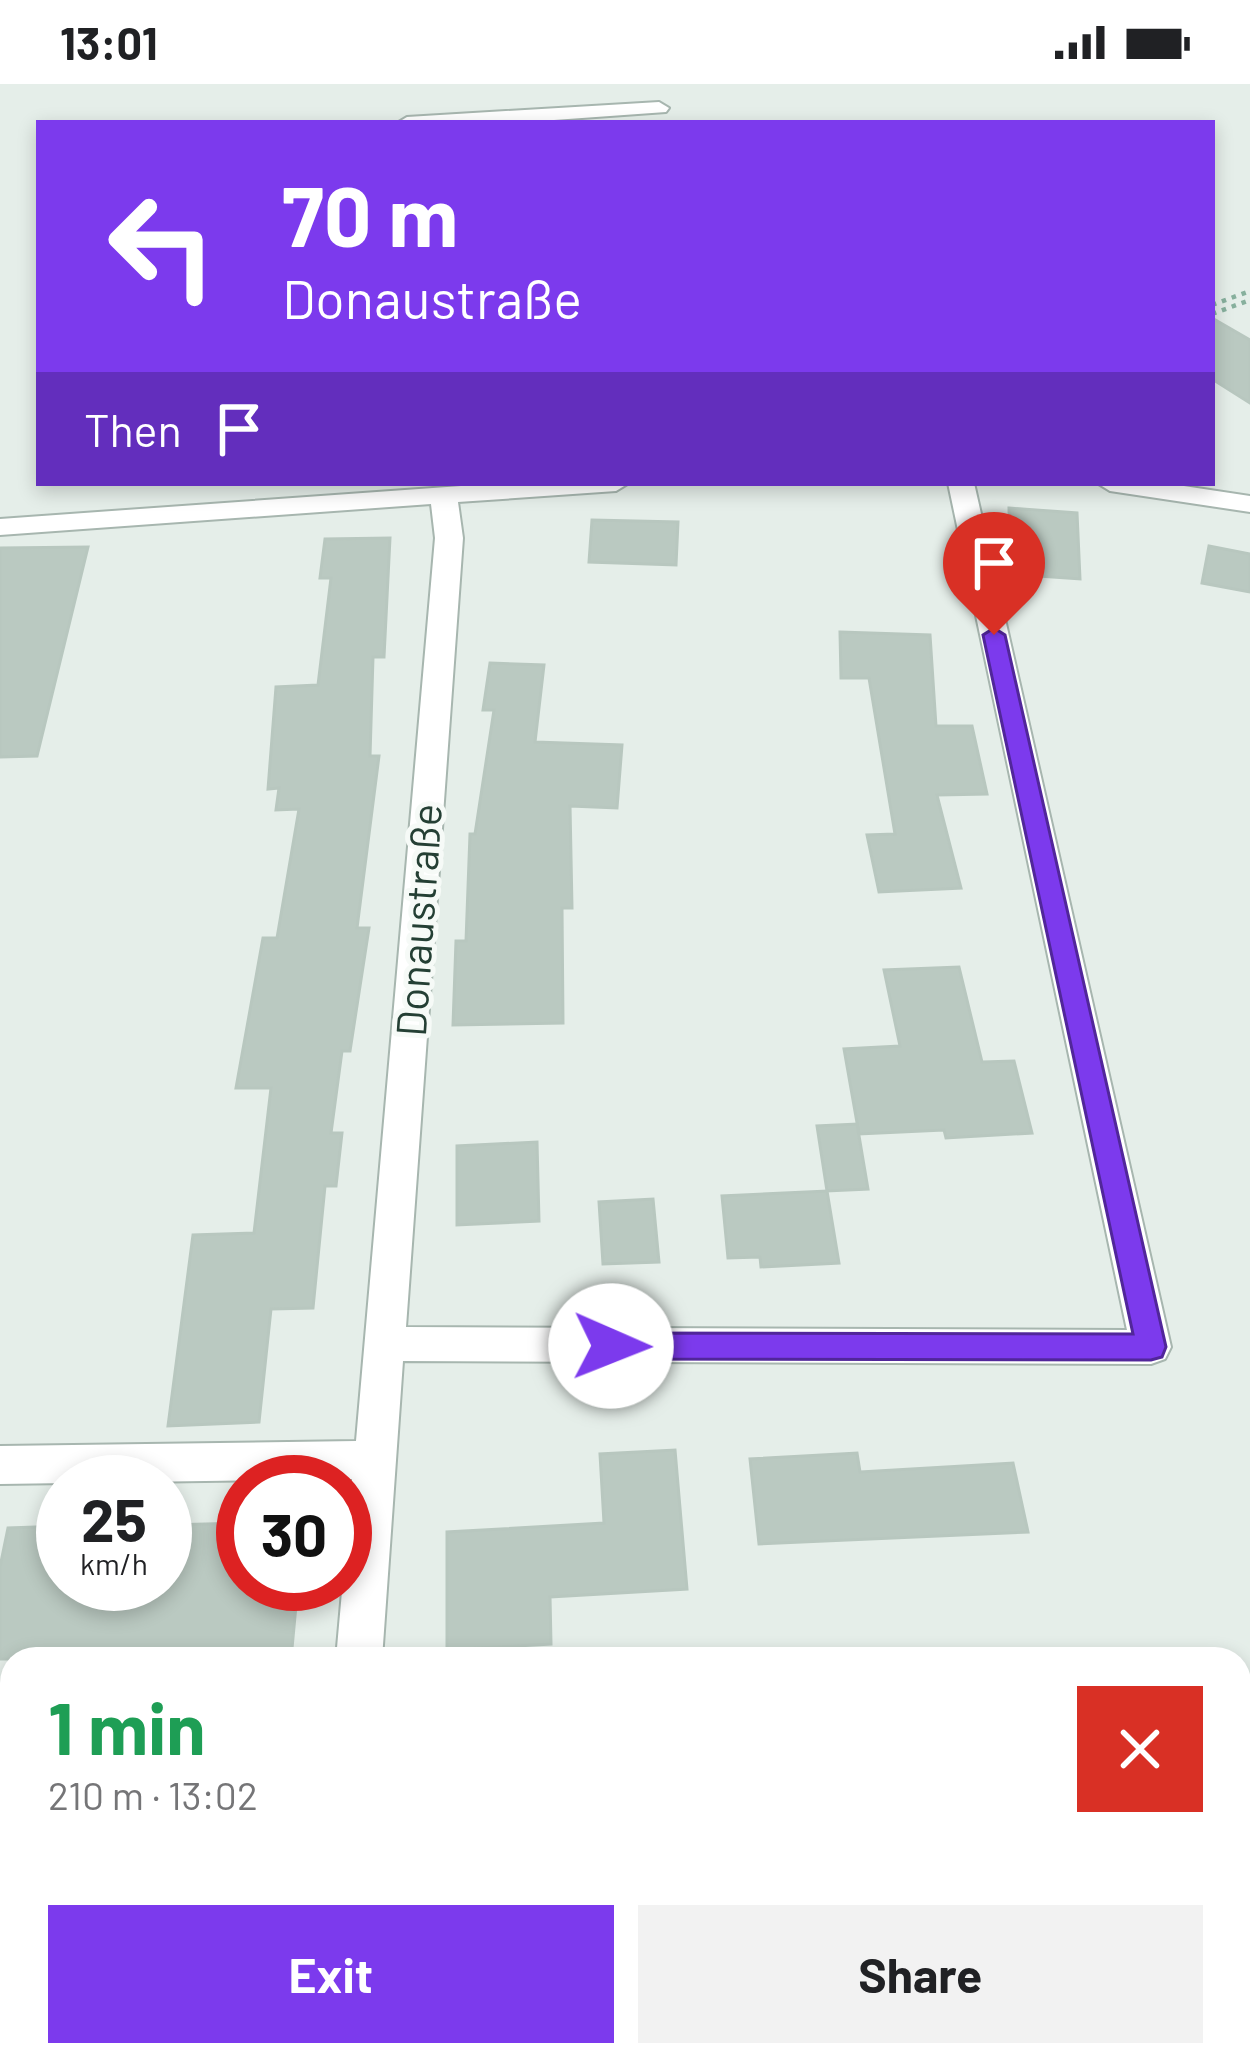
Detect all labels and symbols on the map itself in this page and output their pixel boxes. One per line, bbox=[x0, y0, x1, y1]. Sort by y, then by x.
pin bbox=[943, 512, 1045, 635]
street label: Donaustraße bbox=[384, 802, 450, 1038]
position arrow bbox=[548, 1283, 674, 1409]
speed limit sign: 30 bbox=[216, 1455, 372, 1611]

